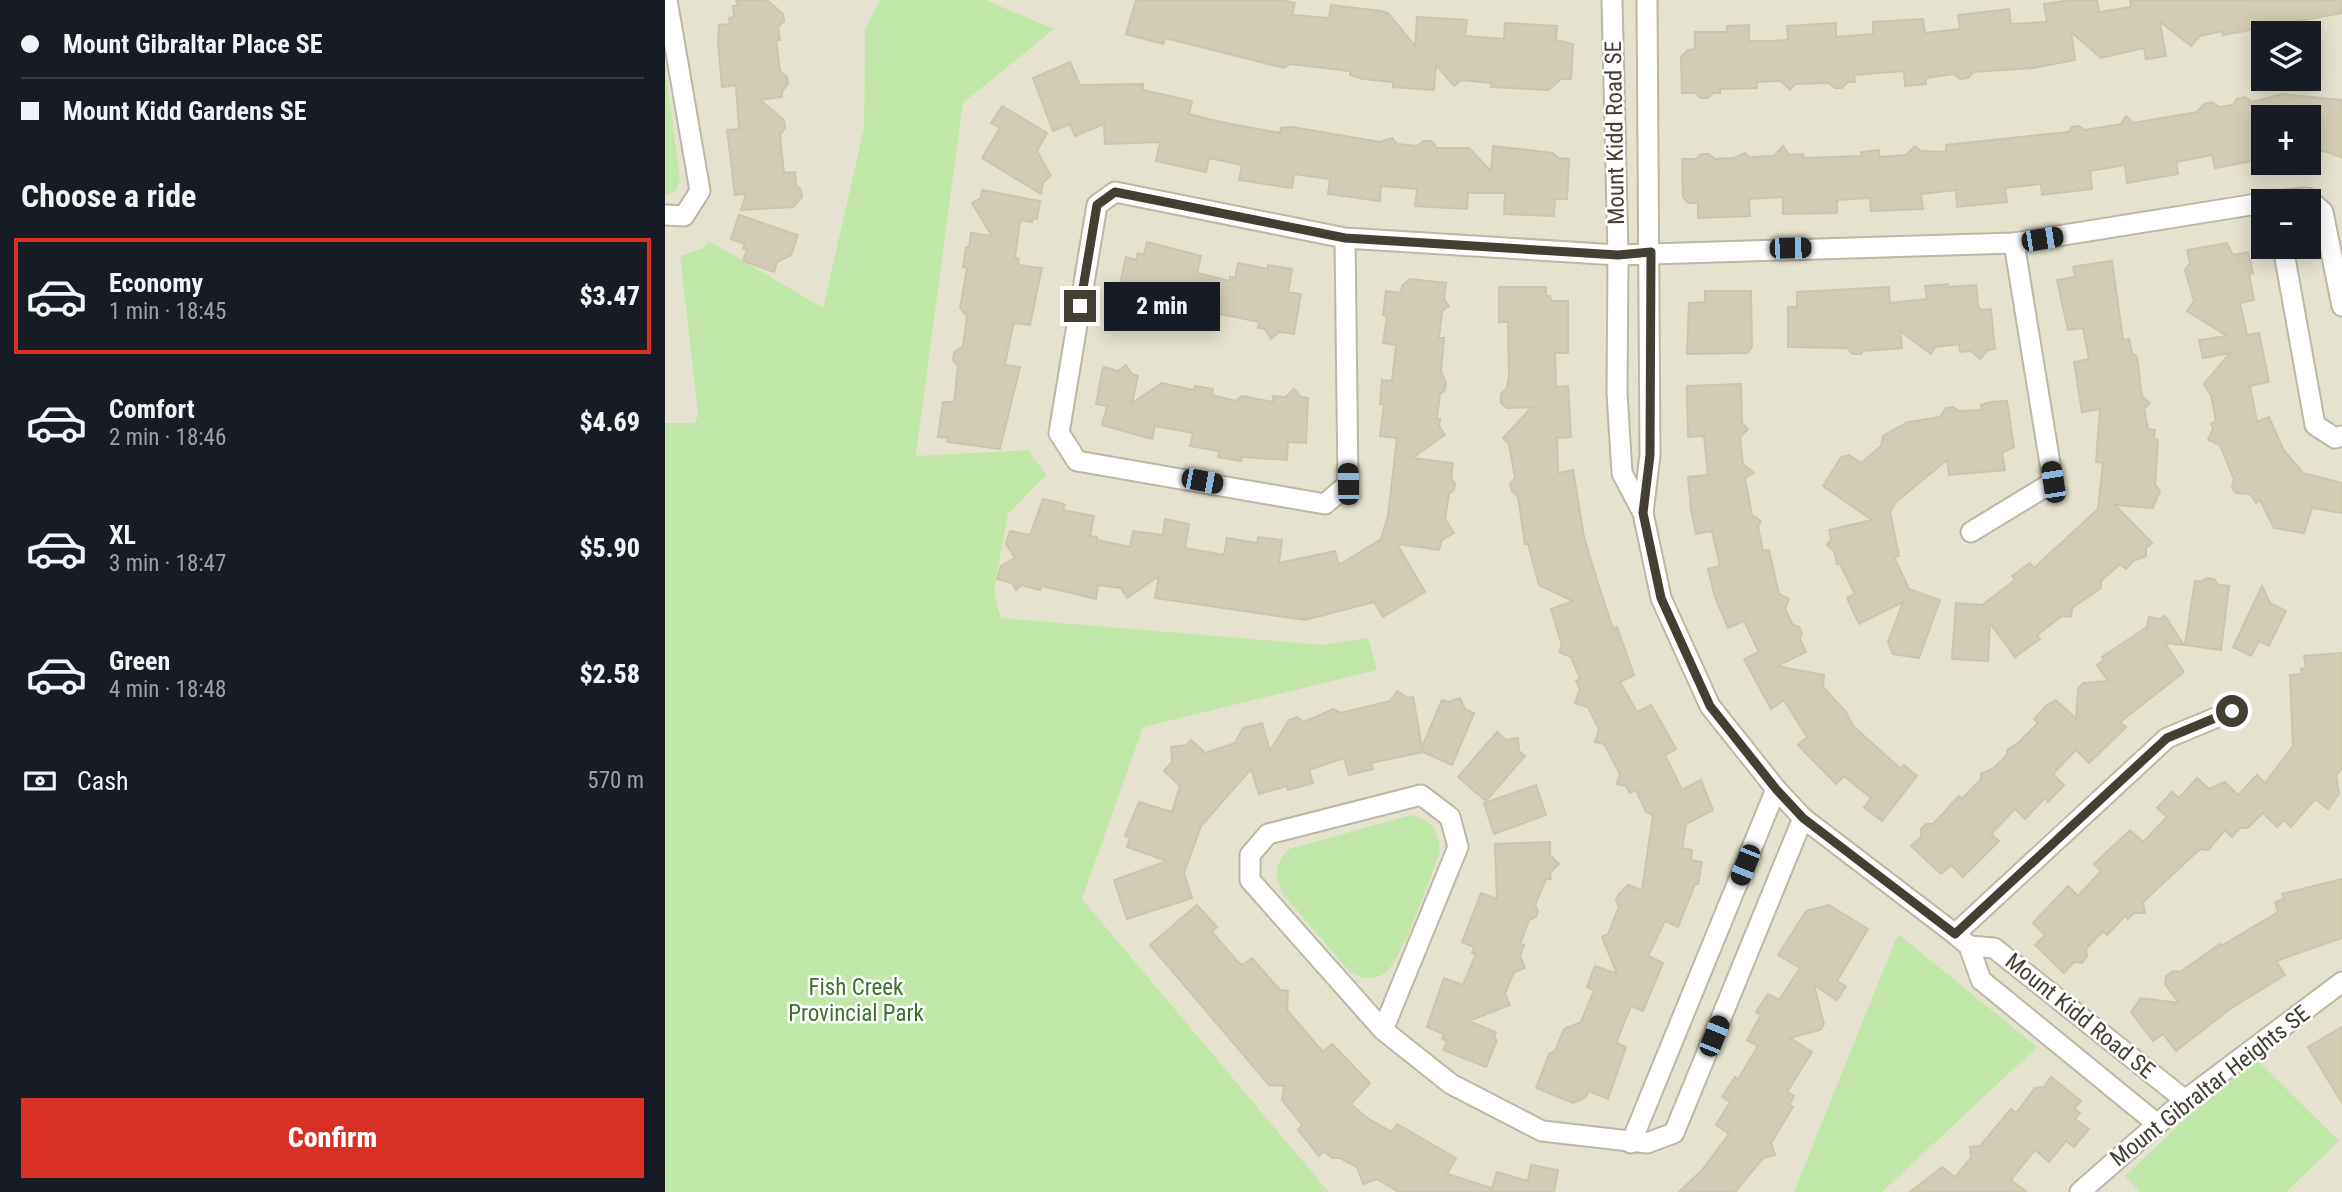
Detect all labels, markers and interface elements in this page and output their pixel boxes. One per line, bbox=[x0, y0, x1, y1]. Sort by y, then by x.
map controls bbox=[2251, 21, 2321, 259]
button: layers bbox=[2251, 21, 2321, 91]
text: Mount Gibraltar Place SE bbox=[63, 29, 322, 59]
street label: Mount Kidd Road SE bbox=[1600, 41, 1630, 225]
text: Mount Kidd Gardens SE bbox=[63, 96, 306, 126]
button: + bbox=[2251, 105, 2321, 175]
text: Choose a ride bbox=[21, 177, 196, 215]
button: − bbox=[2251, 189, 2321, 259]
car bbox=[2020, 225, 2065, 253]
car bbox=[1769, 237, 1812, 259]
icon: car bbox=[25, 265, 88, 328]
text: Economy bbox=[109, 268, 203, 298]
text: $3.47 bbox=[579, 281, 640, 311]
callout: 2 min bbox=[1105, 282, 1220, 330]
route end bbox=[1064, 290, 1096, 322]
text: 2 min bbox=[1136, 293, 1188, 320]
text: 1 min · 18:45 bbox=[109, 298, 226, 325]
icon: car bbox=[25, 391, 88, 454]
text: Comfort bbox=[109, 394, 195, 424]
text: $4.69 bbox=[579, 407, 640, 437]
text: 2 min · 18:46 bbox=[109, 424, 226, 451]
car bbox=[2040, 460, 2067, 504]
car bbox=[1338, 463, 1359, 505]
car bbox=[1180, 467, 1225, 495]
icon: car bbox=[25, 517, 88, 580]
text: XL bbox=[109, 520, 136, 550]
text: $5.90 bbox=[579, 533, 640, 563]
text: 3 min · 18:47 bbox=[109, 550, 226, 577]
icon: car bbox=[25, 643, 88, 706]
text: Green bbox=[109, 646, 170, 676]
text: $2.58 bbox=[579, 659, 640, 689]
text: 4 min · 18:48 bbox=[109, 676, 226, 703]
route start bbox=[2216, 695, 2248, 727]
icon: cash bbox=[21, 762, 59, 800]
text: Cash bbox=[77, 766, 129, 796]
text: 570 m bbox=[587, 767, 644, 794]
car bbox=[1728, 842, 1763, 888]
street label: Mount Kidd Road SE bbox=[2000, 948, 2160, 1084]
park label: Fish Creek Provincial Park bbox=[788, 974, 924, 1027]
street label: Mount Gibraltar Heights SE bbox=[2105, 1000, 2315, 1172]
car bbox=[1697, 1013, 1732, 1059]
button: Confirm bbox=[21, 1098, 644, 1178]

